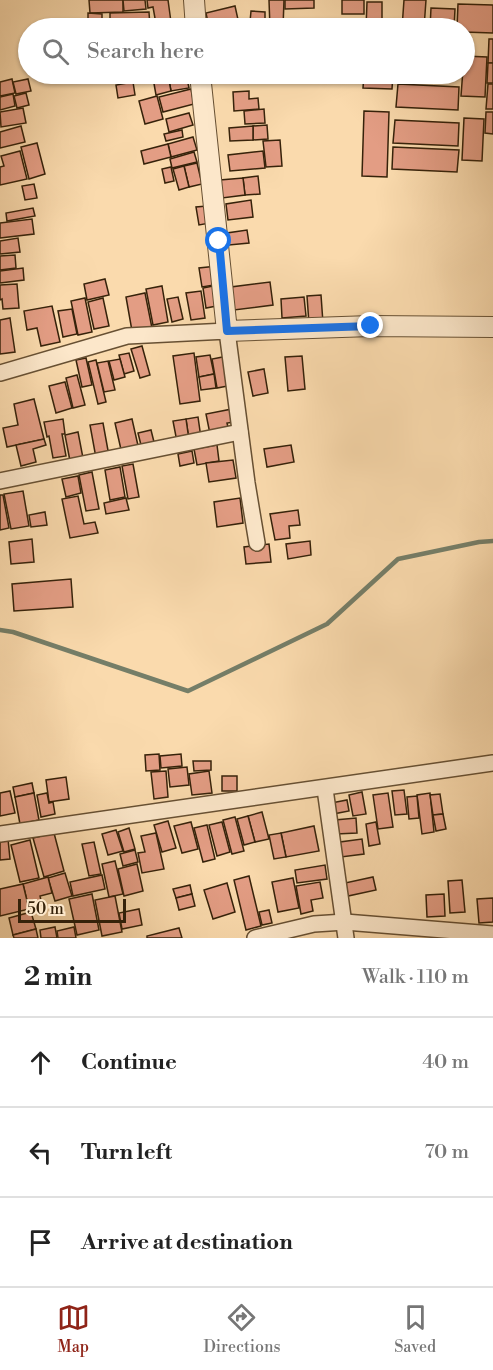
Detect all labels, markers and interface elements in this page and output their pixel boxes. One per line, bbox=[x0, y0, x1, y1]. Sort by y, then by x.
search box bbox=[18, 18, 475, 84]
icon: search bbox=[39, 35, 72, 68]
text: Search here bbox=[87, 38, 204, 65]
route start bbox=[205, 227, 231, 253]
route end bbox=[357, 312, 383, 338]
scale bar bbox=[18, 896, 126, 924]
text: 50 m bbox=[27, 899, 64, 919]
text: 2 min bbox=[24, 961, 92, 993]
text: Walk · 110 m bbox=[362, 965, 469, 990]
icon: ahead bbox=[24, 1046, 57, 1079]
text: Continue bbox=[81, 1049, 177, 1076]
text: 40 m bbox=[422, 1050, 469, 1075]
icon: left bbox=[24, 1136, 57, 1169]
text: Turn left bbox=[81, 1139, 172, 1166]
text: 70 m bbox=[425, 1140, 469, 1165]
icon: arrive bbox=[24, 1226, 57, 1259]
text: Arrive at destination bbox=[81, 1229, 293, 1256]
tab: Map bbox=[57, 1301, 90, 1357]
tab: Directions bbox=[203, 1301, 281, 1357]
tab: Saved bbox=[394, 1301, 436, 1357]

